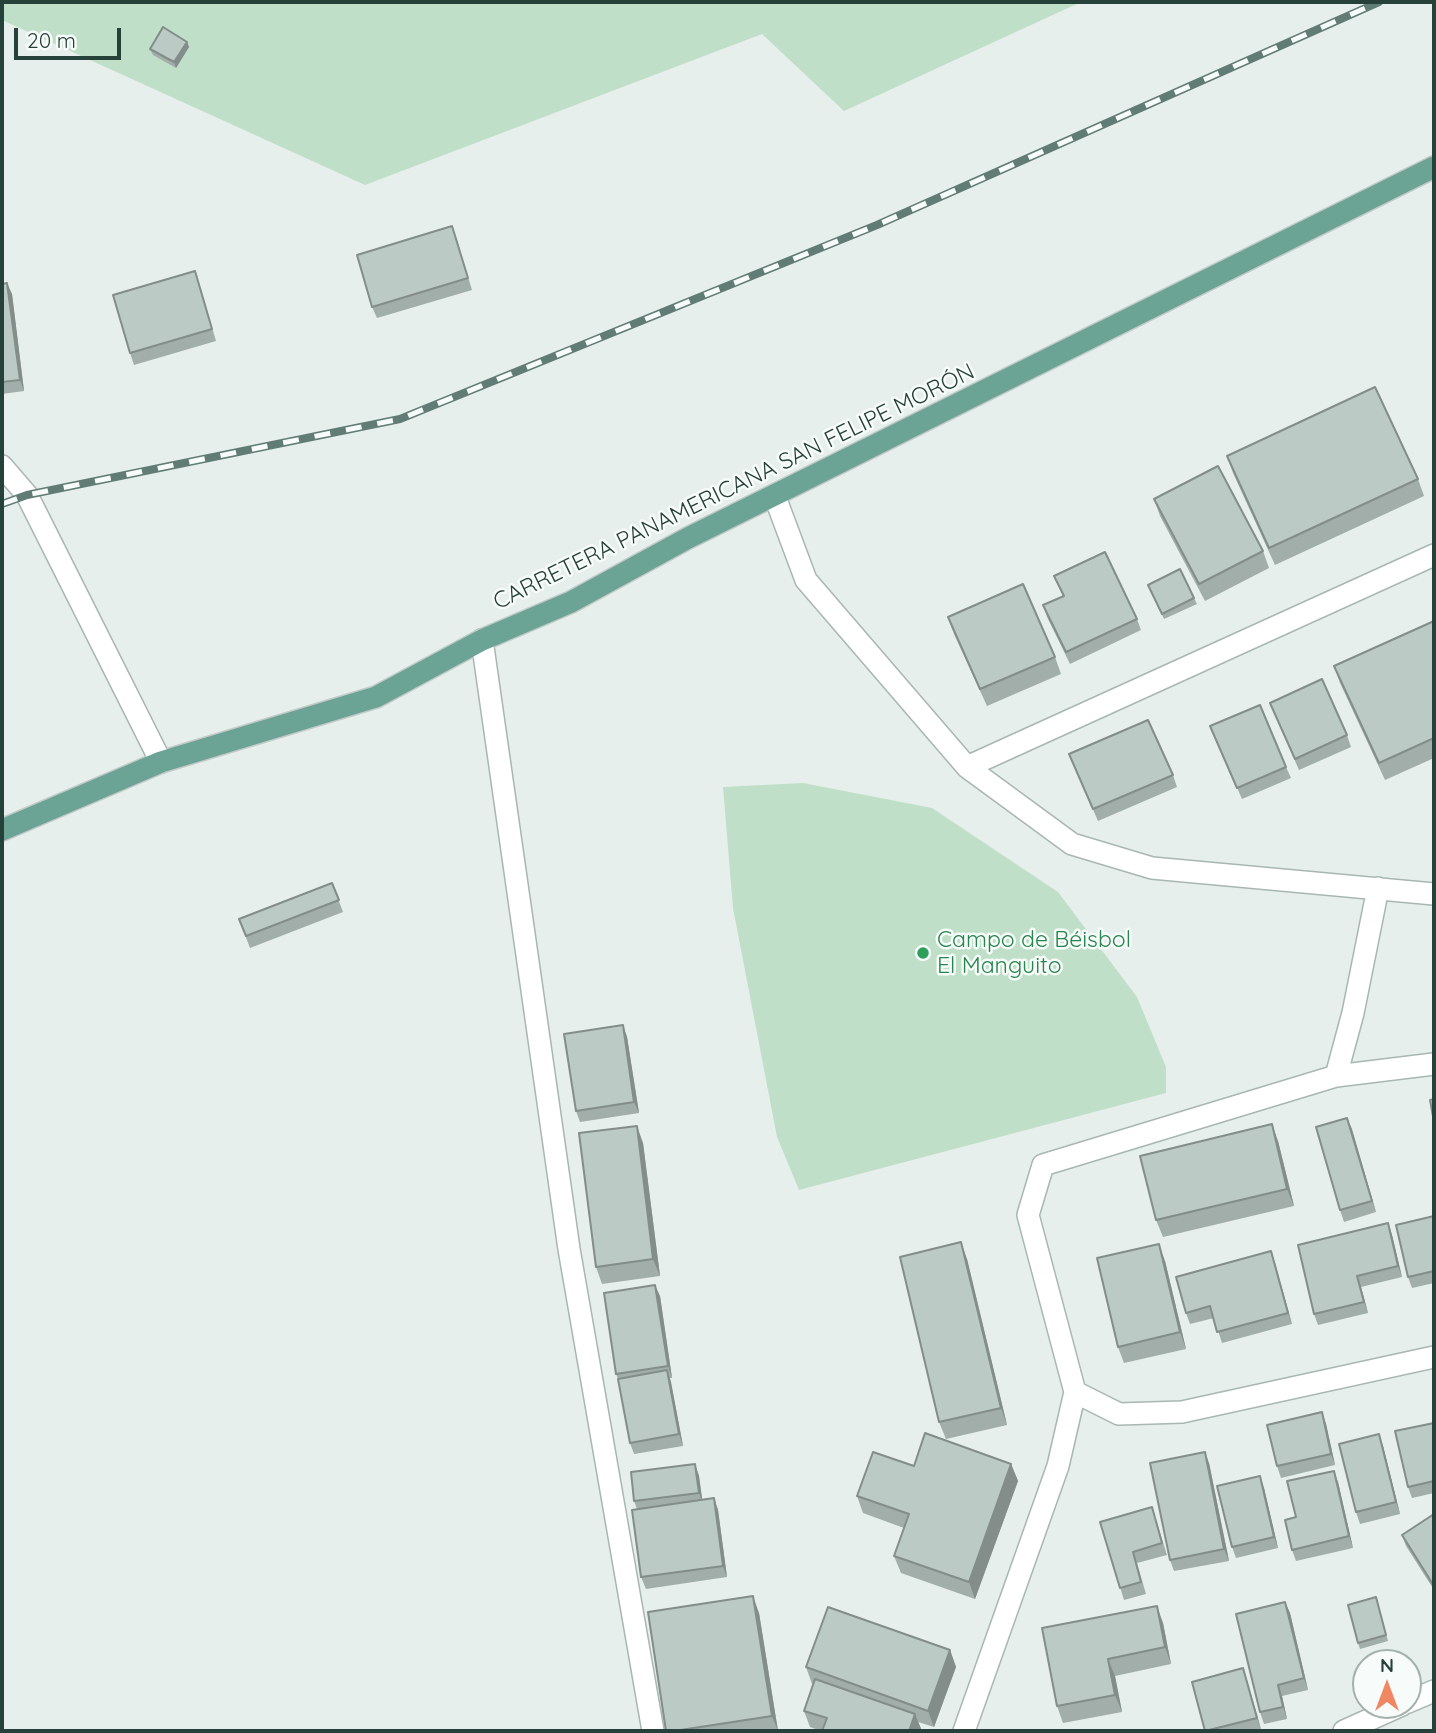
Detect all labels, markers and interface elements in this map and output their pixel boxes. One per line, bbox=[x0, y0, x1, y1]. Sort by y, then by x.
scale bar bbox=[18, 14, 124, 58]
text: 20 m bbox=[27, 27, 76, 53]
street label: CARRETERA PANAMERICANA SAN FELIPE MORÓN bbox=[489, 358, 979, 616]
place label: Campo de Béisbol El Manguito bbox=[937, 926, 1131, 980]
marker: Campo de Béisbol El Manguito bbox=[915, 945, 931, 961]
north arrow bbox=[1352, 1649, 1422, 1719]
text: N bbox=[1380, 1653, 1394, 1677]

